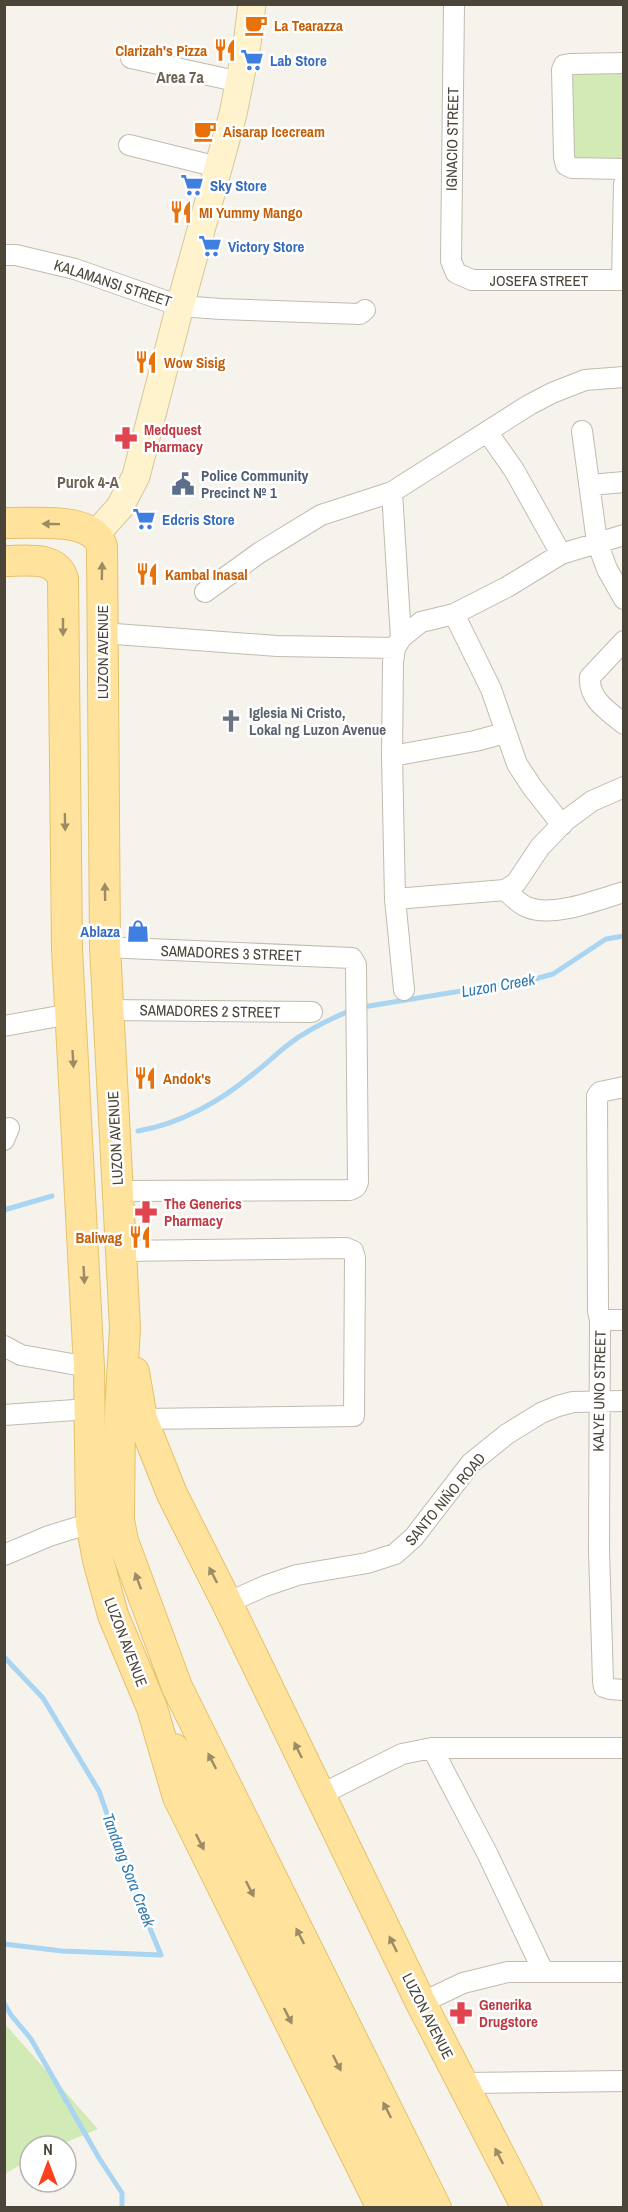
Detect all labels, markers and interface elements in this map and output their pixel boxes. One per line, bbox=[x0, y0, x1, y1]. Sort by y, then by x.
cafe icon: La Tearazza bbox=[243, 12, 269, 38]
place label: La Tearazza bbox=[274, 15, 343, 36]
restaurant icon: Clarizah's Pizza bbox=[212, 37, 238, 63]
place label: Clarizah's Pizza bbox=[115, 40, 207, 61]
supermarket icon: Lab Store bbox=[239, 47, 265, 73]
place label: Lab Store bbox=[270, 50, 327, 71]
district label: Area 7a bbox=[156, 66, 204, 88]
street label: IGNACIO STREET bbox=[441, 86, 463, 191]
cafe icon: Aisarap Icecream bbox=[192, 118, 218, 144]
place label: Aisarap Icecream bbox=[223, 121, 325, 142]
supermarket icon: Sky Store bbox=[179, 172, 205, 198]
place label: Sky Store bbox=[210, 175, 267, 196]
restaurant icon: MI Yummy Mango bbox=[168, 199, 194, 225]
place label: MI Yummy Mango bbox=[199, 202, 303, 223]
supermarket icon: Victory Store bbox=[197, 233, 223, 259]
place label: Victory Store bbox=[228, 236, 305, 257]
street label: KALAMANSI STREET bbox=[52, 254, 175, 312]
street label: JOSEFA STREET bbox=[490, 270, 589, 291]
restaurant icon: Wow Sisig bbox=[133, 349, 159, 375]
place label: Wow Sisig bbox=[164, 352, 226, 373]
place label: Medquest Pharmacy bbox=[144, 419, 203, 457]
pharmacy icon: Medquest Pharmacy bbox=[113, 425, 139, 451]
place label: Police Community Precinct № 1 bbox=[201, 465, 308, 503]
district label: Purok 4-A bbox=[57, 471, 120, 493]
public building icon: Police Community Precinct № 1 bbox=[170, 471, 196, 497]
supermarket icon: Edcris Store bbox=[131, 506, 157, 532]
place label: Edcris Store bbox=[162, 509, 235, 530]
one-way arrow bbox=[42, 520, 61, 529]
restaurant icon: Kambal Inasal bbox=[134, 561, 160, 587]
one-way arrow bbox=[97, 562, 107, 581]
place label: Kambal Inasal bbox=[165, 564, 248, 585]
street label: LUZON AVENUE bbox=[92, 605, 113, 699]
one-way arrow bbox=[58, 618, 68, 637]
place label: Iglesia Ni Cristo, Lokal ng Luzon Avenue bbox=[249, 702, 386, 740]
church icon: Iglesia Ni Cristo, Lokal ng Luzon Avenue bbox=[218, 708, 244, 734]
one-way arrow bbox=[61, 813, 70, 832]
one-way arrow bbox=[100, 883, 110, 902]
shop icon: Ablaza bbox=[125, 918, 151, 944]
place label: Ablaza bbox=[80, 921, 120, 942]
street label: SAMADORES 3 STREET bbox=[160, 940, 302, 966]
water label: Luzon Creek bbox=[459, 968, 537, 1002]
street label: SAMADORES 2 STREET bbox=[139, 999, 281, 1023]
one-way arrow bbox=[68, 1049, 77, 1068]
restaurant icon: Andok's bbox=[132, 1065, 158, 1091]
place label: Andok's bbox=[163, 1068, 211, 1089]
street label: LUZON AVENUE bbox=[102, 1090, 128, 1186]
place label: The Generics Pharmacy bbox=[164, 1193, 242, 1231]
pharmacy icon: The Generics Pharmacy bbox=[133, 1199, 159, 1225]
restaurant icon: Baliwag bbox=[127, 1224, 153, 1250]
place label: Baliwag bbox=[76, 1227, 122, 1248]
one-way arrow bbox=[79, 1265, 88, 1284]
street label: KALYE UNO STREET bbox=[587, 1330, 611, 1452]
street label: SANTO NIÑO ROAD bbox=[400, 1448, 490, 1550]
one-way arrow bbox=[208, 1566, 217, 1583]
one-way arrow bbox=[132, 1572, 142, 1590]
street label: LUZON AVENUE bbox=[99, 1594, 153, 1690]
one-way arrow bbox=[294, 1741, 303, 1758]
one-way arrow bbox=[207, 1753, 217, 1770]
water label: Tandang Sora Creek bbox=[97, 1810, 161, 1930]
one-way arrow bbox=[196, 1833, 205, 1850]
one-way arrow bbox=[245, 1880, 255, 1897]
one-way arrow bbox=[295, 1927, 304, 1944]
one-way arrow bbox=[388, 1936, 397, 1953]
street label: LUZON AVENUE bbox=[397, 1969, 459, 2063]
place label: Generika Drugstore bbox=[479, 1994, 538, 2032]
pharmacy icon: Generika Drugstore bbox=[448, 2000, 474, 2026]
one-way arrow bbox=[282, 2007, 292, 2025]
one-way arrow bbox=[333, 2054, 342, 2071]
one-way arrow bbox=[382, 2101, 392, 2118]
north arrow bbox=[18, 2134, 78, 2194]
text: N bbox=[43, 2138, 53, 2160]
one-way arrow bbox=[494, 2147, 504, 2164]

